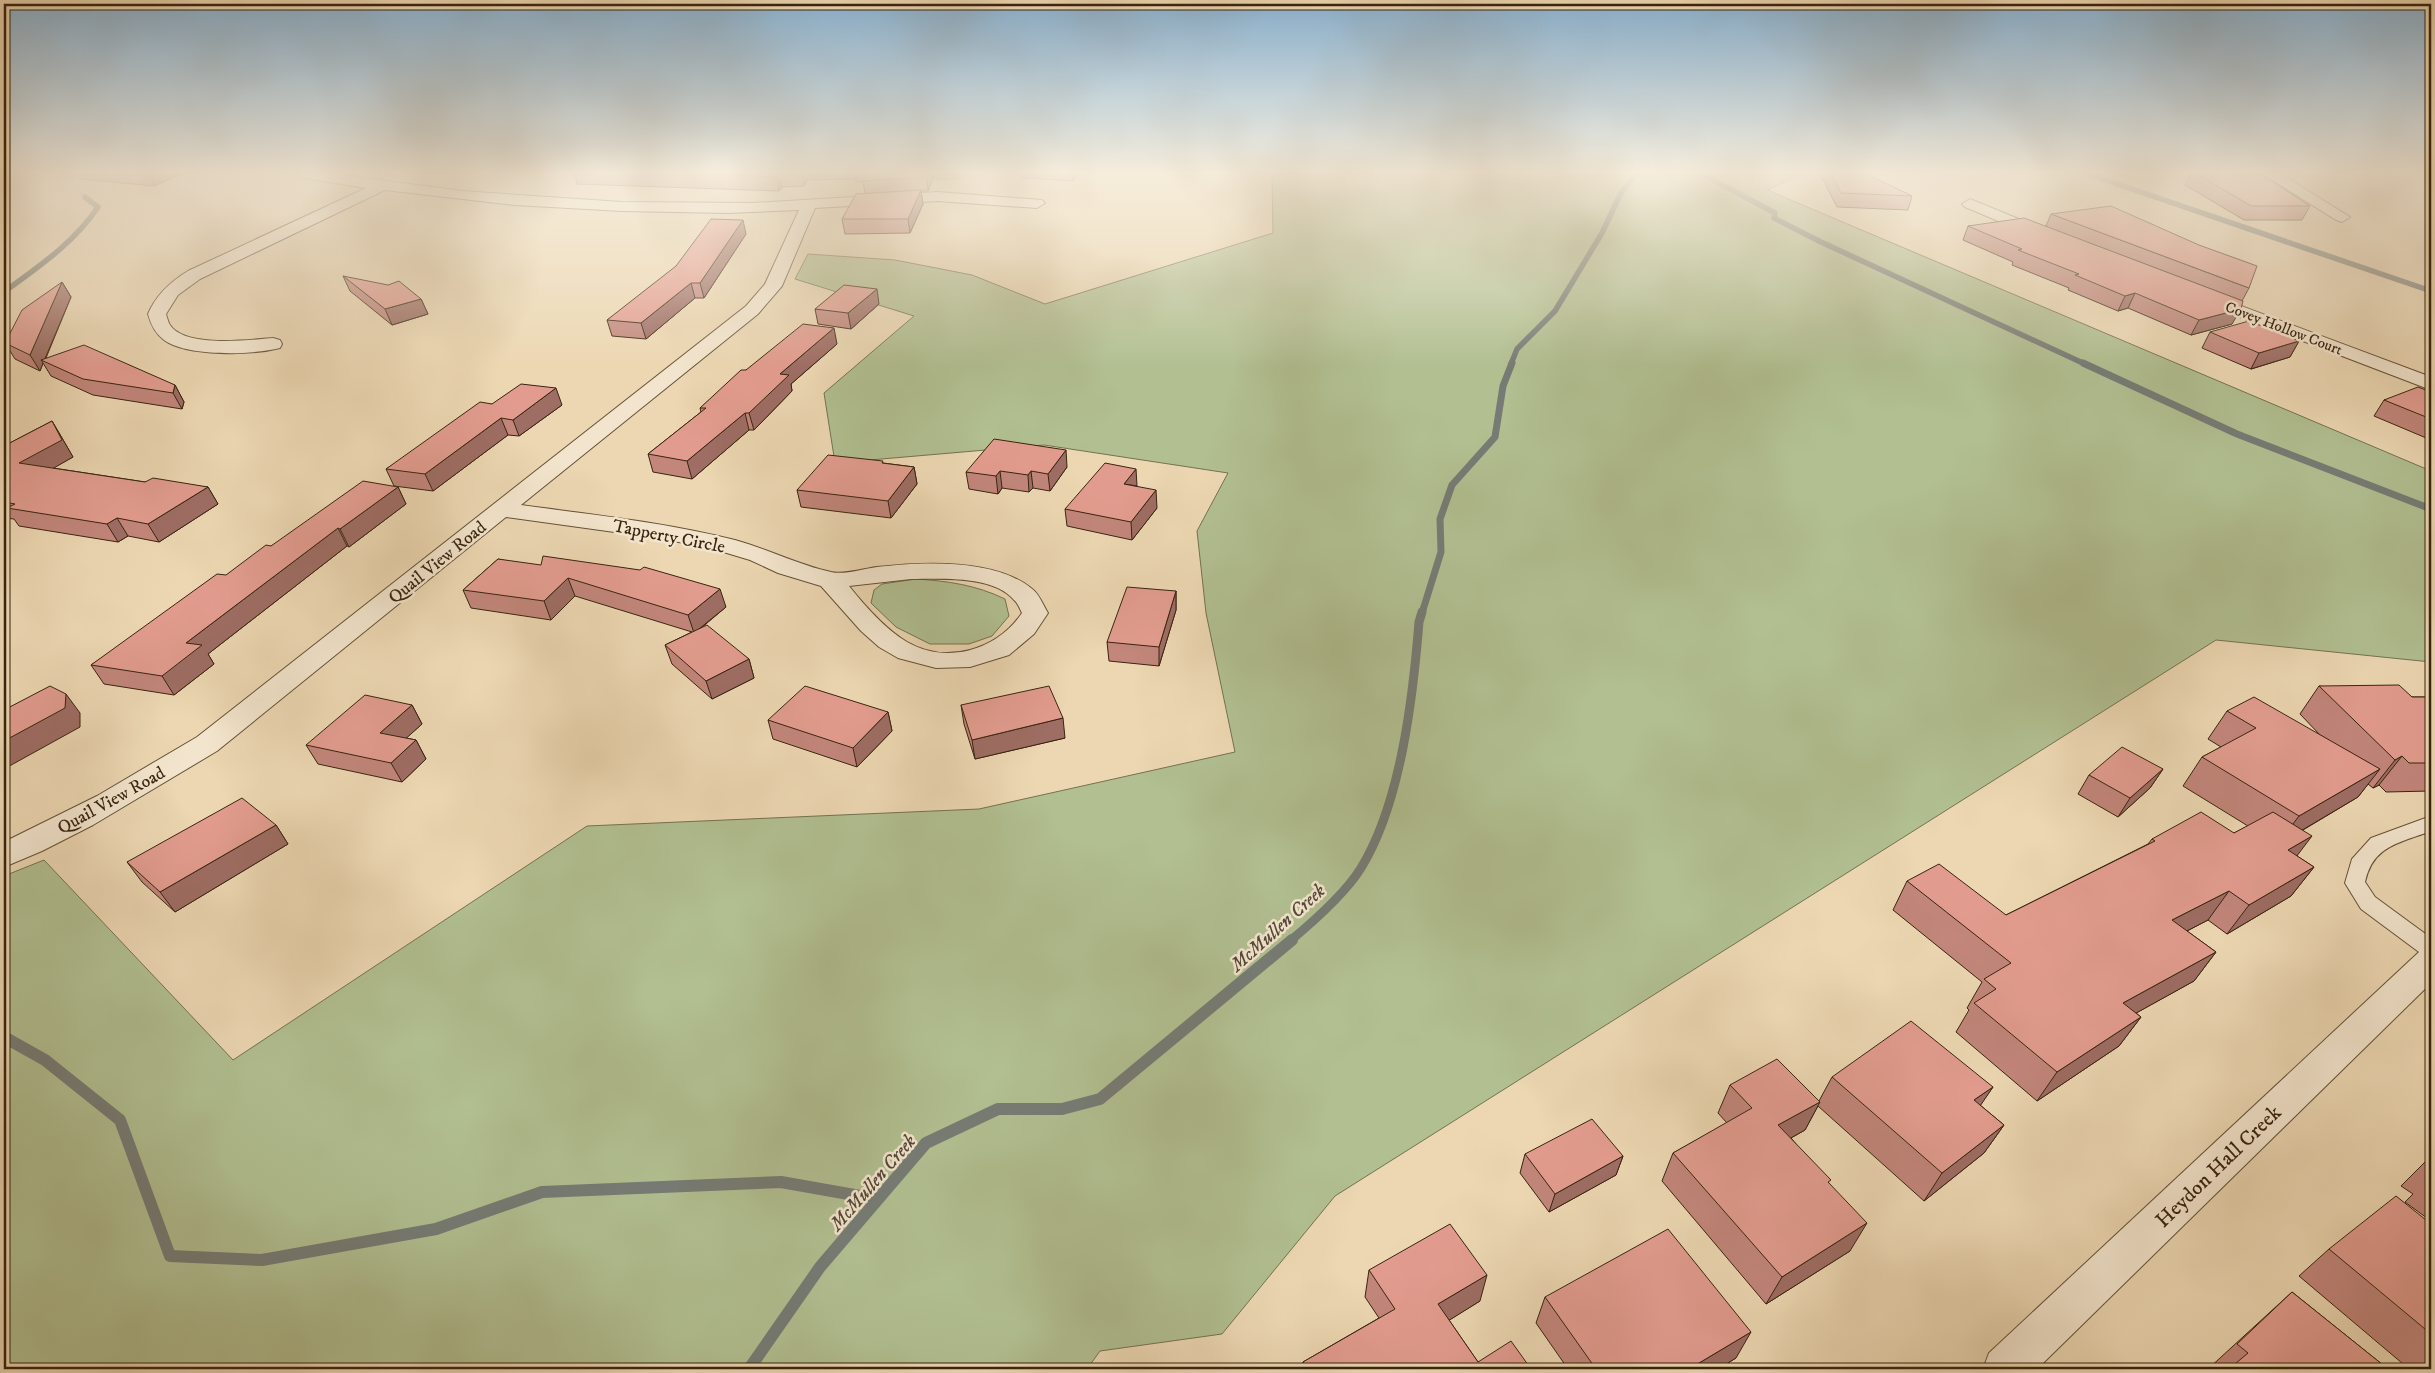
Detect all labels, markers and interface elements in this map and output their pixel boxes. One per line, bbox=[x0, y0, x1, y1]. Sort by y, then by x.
street label: Covey Hollow Court bbox=[2223, 297, 2345, 360]
street label: Tapperty Circle bbox=[611, 515, 727, 559]
street label: Quail View Road bbox=[384, 517, 491, 609]
street label: Quail View Road bbox=[54, 762, 169, 839]
water label: McMullen Creek bbox=[1224, 880, 1330, 978]
street label: Heydon Hall Creek bbox=[2150, 1100, 2288, 1233]
water label: McMullen Creek bbox=[824, 1130, 921, 1237]

